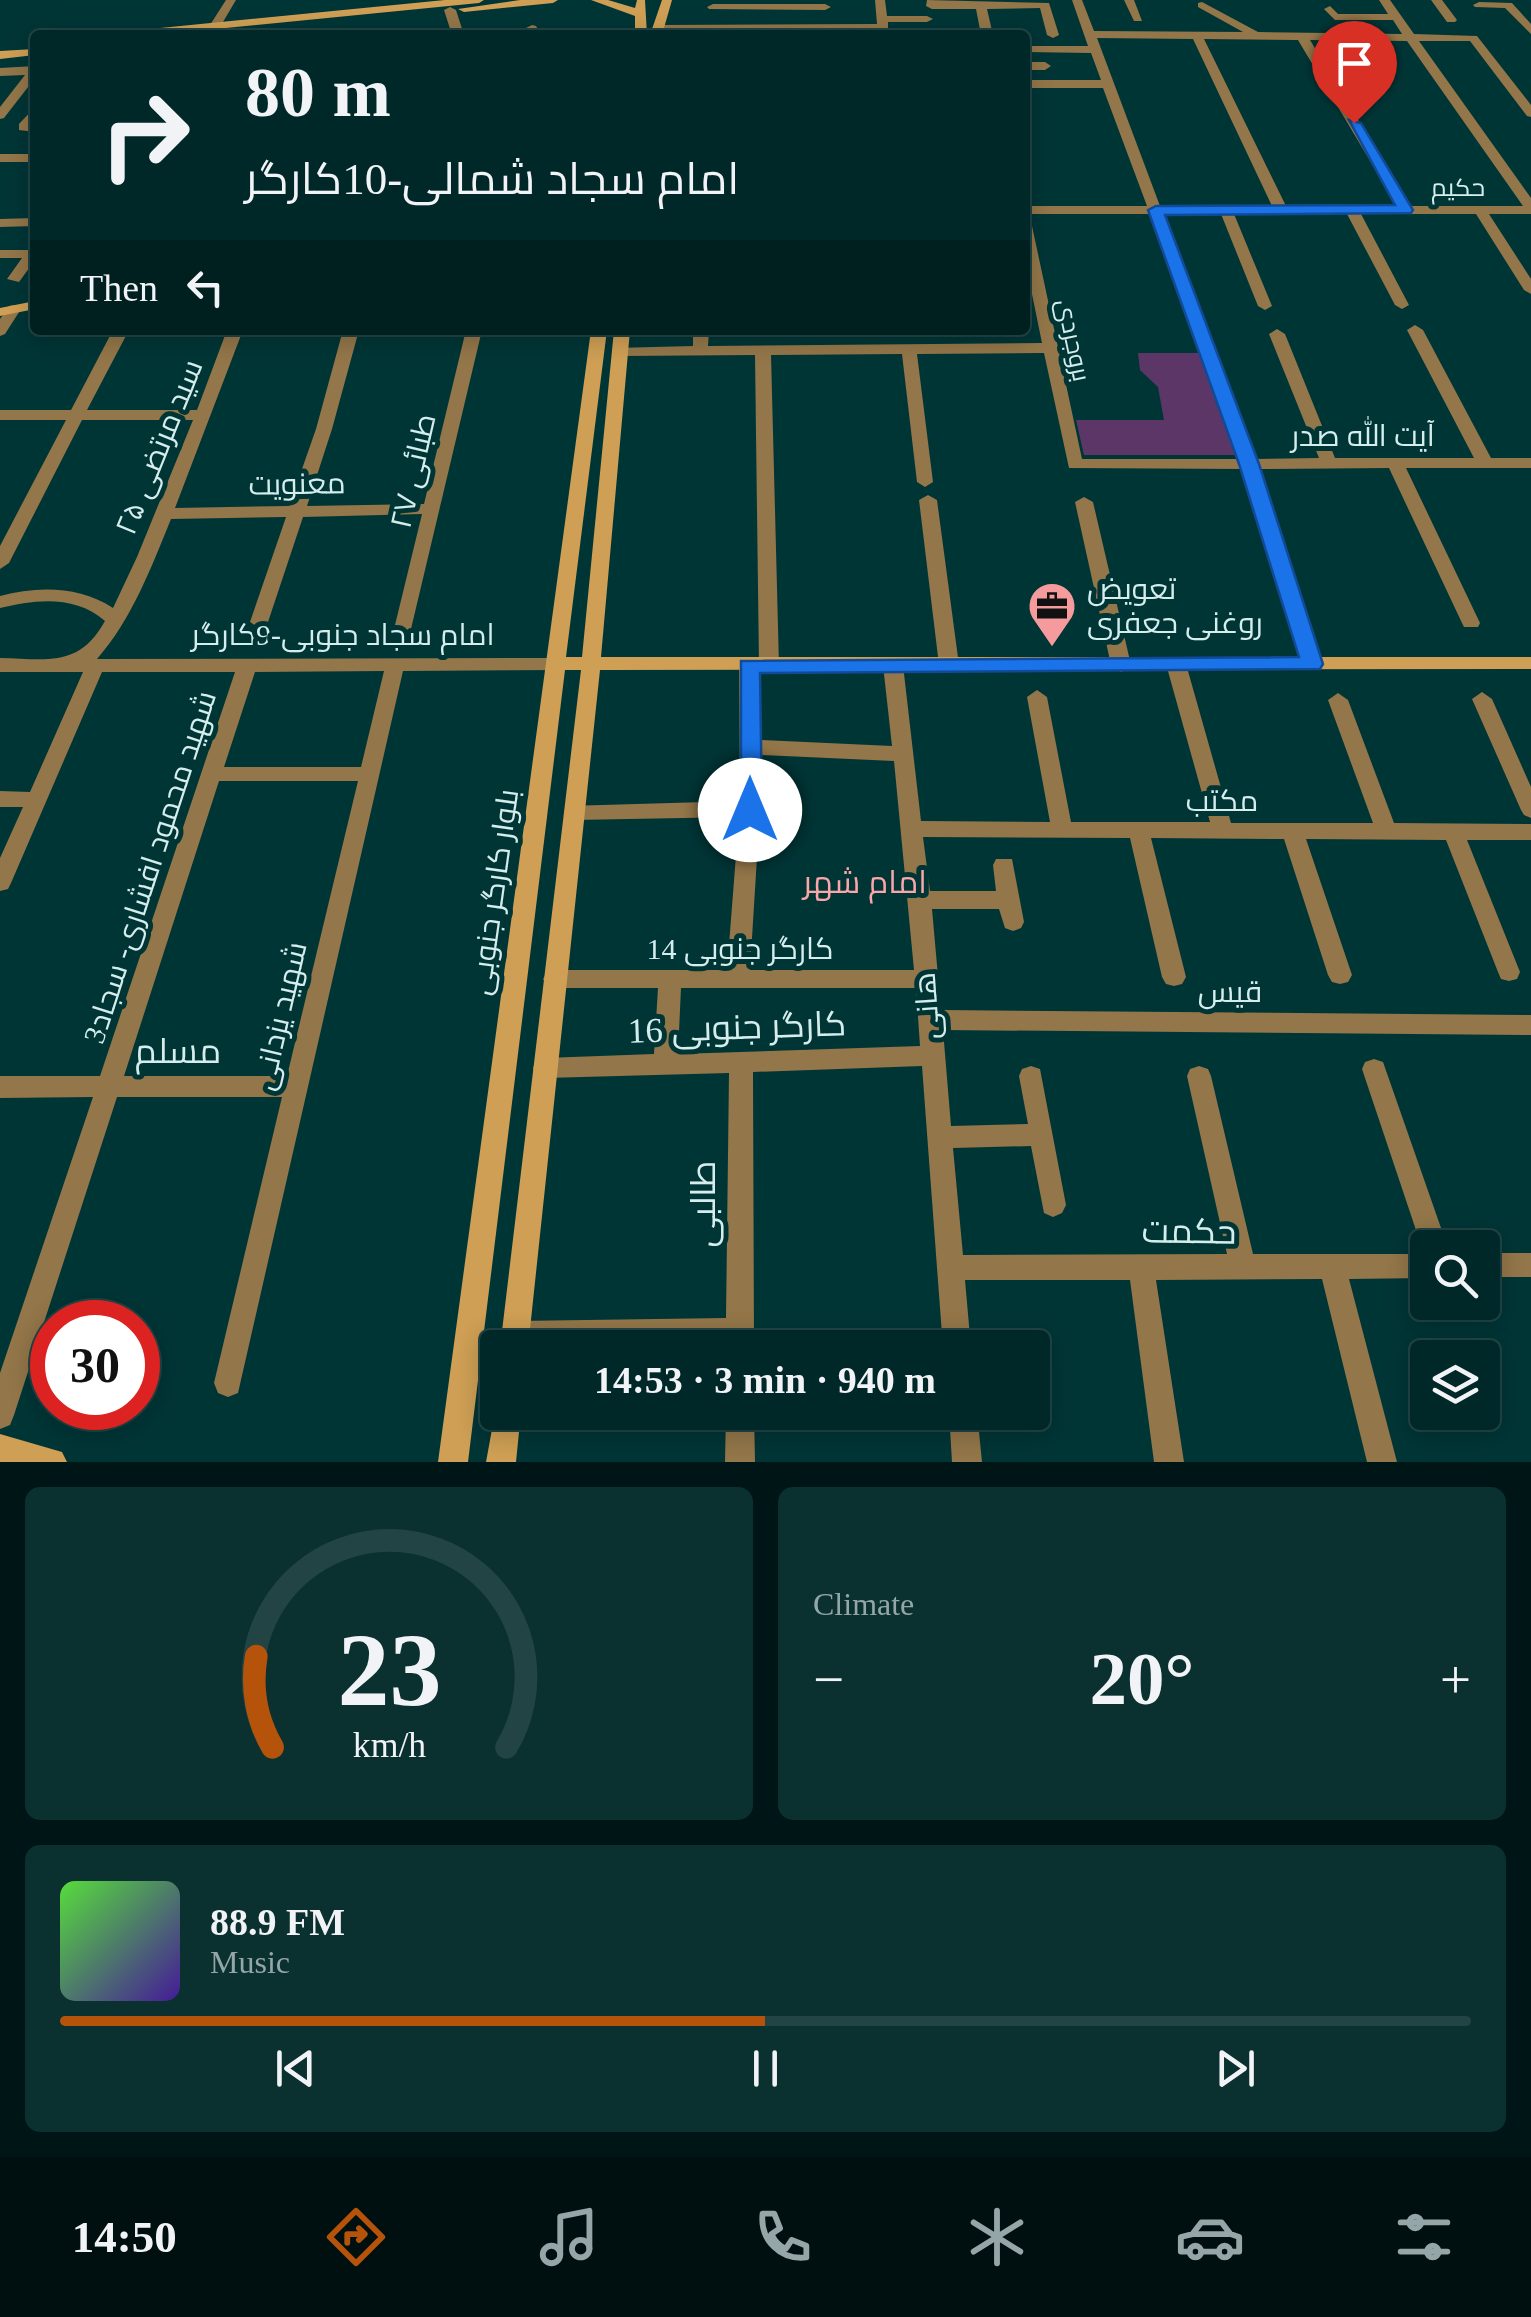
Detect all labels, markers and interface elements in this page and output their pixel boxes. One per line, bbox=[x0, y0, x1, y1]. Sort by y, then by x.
pin bbox=[1312, 21, 1397, 124]
icon: arrive bbox=[1327, 36, 1382, 91]
text: 80 m bbox=[245, 54, 391, 131]
icon: right bbox=[80, 70, 210, 200]
text: امام سجاد شمالی-10کارگر bbox=[245, 154, 739, 204]
street label: حکیم bbox=[1431, 174, 1485, 205]
icon: left bbox=[178, 260, 233, 315]
text: Then bbox=[80, 267, 158, 309]
street label: بروجردی bbox=[1051, 296, 1095, 384]
street label: ۲۵ سید مرتضی bbox=[109, 355, 210, 540]
street label: طبائی ۲۷ bbox=[383, 410, 444, 532]
street label: آیت الله صدر bbox=[1289, 416, 1435, 453]
street label: معنویت bbox=[248, 466, 346, 502]
place label: تعویض روغنی جعفری bbox=[1087, 572, 1263, 641]
office icon: تعویض روغنی جعفری bbox=[1026, 580, 1078, 648]
street label: امام سجاد جنوبی-9کارگر bbox=[189, 618, 495, 655]
street label: شهید محمود افشاری- سجاد3 bbox=[77, 687, 224, 1048]
position arrow bbox=[698, 758, 802, 862]
street label: مکتب bbox=[1186, 784, 1258, 817]
street label: بلوار کارگر جنوبی bbox=[463, 787, 526, 997]
district label: امام شهر bbox=[801, 864, 927, 904]
street label: کارگر جنوبی 14 bbox=[646, 932, 834, 967]
street label: شهید یزدانی bbox=[246, 939, 315, 1094]
street label: هانی bbox=[908, 971, 947, 1041]
street label: قیس bbox=[1198, 975, 1262, 1010]
street label: کارگر جنوبی 16 bbox=[627, 1004, 847, 1052]
street label: مسلم bbox=[135, 1032, 221, 1075]
street label: طالبی bbox=[684, 1160, 724, 1248]
street label: حکمت bbox=[1141, 1211, 1237, 1252]
map controls bbox=[1410, 1230, 1500, 1430]
button: search bbox=[1410, 1230, 1500, 1320]
speed limit sign: 30 bbox=[30, 1300, 160, 1430]
button: layers bbox=[1410, 1340, 1500, 1430]
text: 14:53 · 3 min · 940 m bbox=[594, 1359, 936, 1401]
text: Climate bbox=[813, 1586, 914, 1622]
text: 23 bbox=[337, 1612, 441, 1727]
text: 20° bbox=[1090, 1637, 1195, 1720]
text: − bbox=[813, 1649, 844, 1710]
text: + bbox=[1440, 1649, 1471, 1710]
text: km/h bbox=[352, 1725, 426, 1765]
text: 88.9 FM bbox=[210, 1901, 345, 1943]
text: Music bbox=[210, 1944, 290, 1980]
icon: previous bbox=[268, 2041, 323, 2096]
icon: pause bbox=[738, 2041, 793, 2096]
icon: next bbox=[1208, 2041, 1263, 2096]
icon: directions bbox=[321, 2202, 391, 2272]
icon: music bbox=[534, 2202, 604, 2272]
icon: phone bbox=[748, 2202, 818, 2272]
icon: climate bbox=[962, 2202, 1032, 2272]
icon: car bbox=[1175, 2202, 1245, 2272]
icon: filters bbox=[1389, 2202, 1459, 2272]
text: 14:50 bbox=[72, 2212, 177, 2262]

